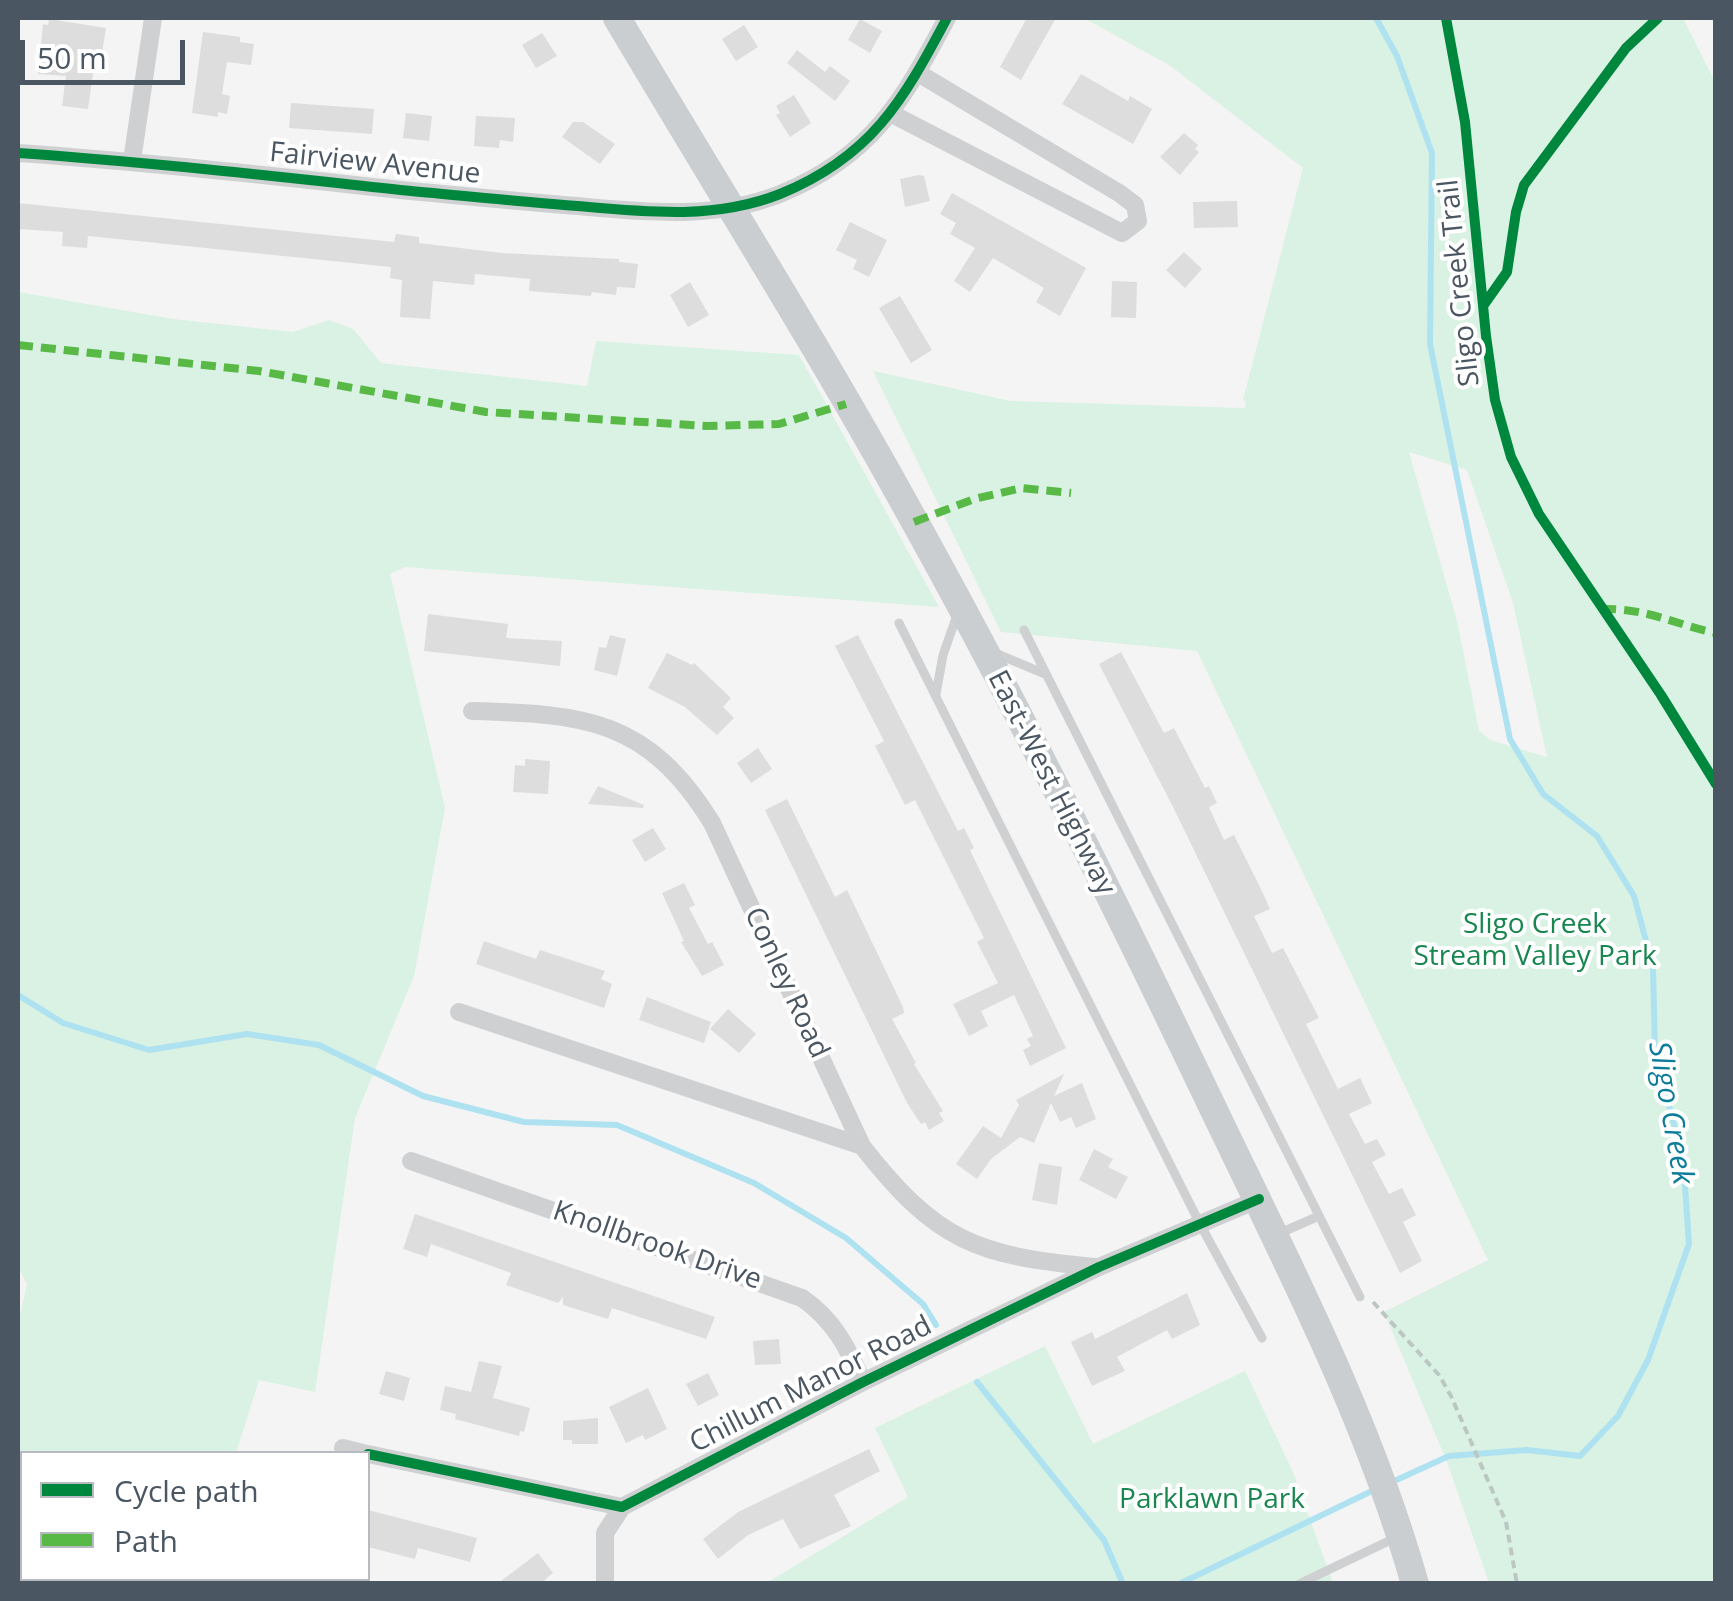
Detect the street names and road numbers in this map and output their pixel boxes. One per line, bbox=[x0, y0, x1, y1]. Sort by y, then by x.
street label: Fairview Avenue bbox=[268, 136, 482, 192]
street label: Sligo Creek Trail bbox=[1432, 178, 1488, 388]
street label: East-West Highway bbox=[980, 665, 1122, 901]
street label: Conley Road bbox=[736, 902, 836, 1064]
street label: Knollbrook Drive bbox=[548, 1195, 766, 1297]
street label: Chillum Manor Road bbox=[685, 1309, 937, 1461]

